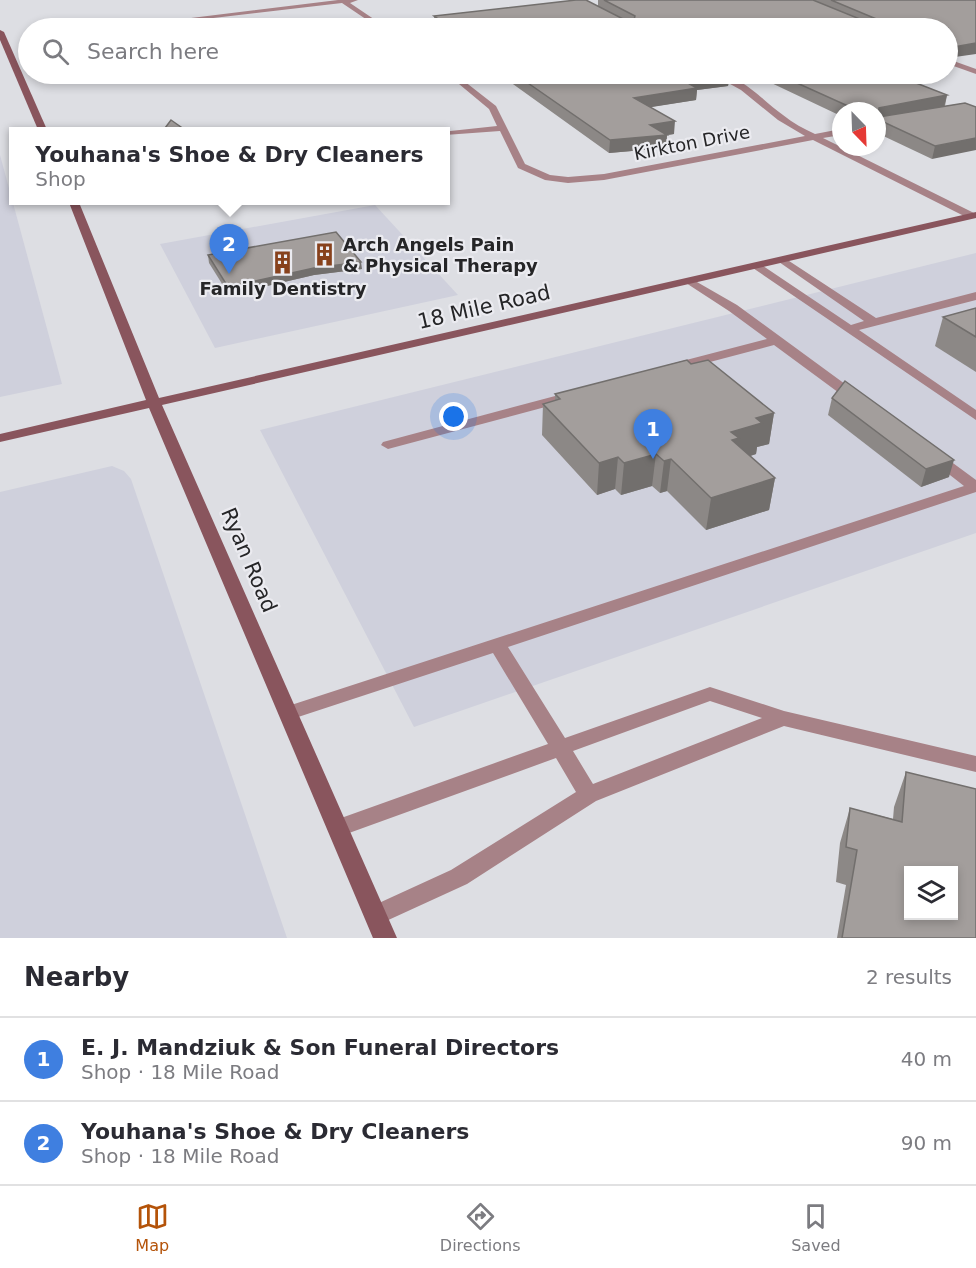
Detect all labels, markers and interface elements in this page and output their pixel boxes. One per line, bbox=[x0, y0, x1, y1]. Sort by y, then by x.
search box bbox=[18, 18, 958, 84]
icon: search bbox=[39, 35, 72, 68]
text: Search here bbox=[87, 39, 219, 64]
north arrow bbox=[832, 102, 886, 156]
street label: Kirkton Drive bbox=[632, 121, 752, 164]
popup bbox=[9, 127, 450, 205]
text: Youhana's Shoe & Dry Cleaners bbox=[35, 142, 424, 167]
text: Shop bbox=[35, 167, 86, 191]
pin: 2 bbox=[210, 224, 248, 274]
place label: Arch Angels Pain & Physical Therapy bbox=[343, 234, 538, 276]
building icon: Arch Angels Pain & Physical Therapy bbox=[312, 242, 338, 268]
building icon: Family Dentistry bbox=[270, 250, 296, 276]
place label: Family Dentistry bbox=[199, 278, 367, 299]
street label: 18 Mile Road bbox=[415, 280, 553, 334]
your location bbox=[439, 402, 468, 431]
pin: 1 bbox=[634, 410, 672, 459]
street label: Ryan Road bbox=[216, 504, 282, 616]
map controls bbox=[904, 866, 958, 920]
button: layers bbox=[904, 866, 958, 920]
text: Nearby bbox=[24, 962, 129, 992]
text: 2 results bbox=[866, 965, 952, 989]
text: E. J. Mandziuk & Son Funeral Directors bbox=[81, 1035, 559, 1060]
text: 1 bbox=[37, 1047, 50, 1071]
text: 40 m bbox=[901, 1047, 952, 1071]
text: Shop · 18 Mile Road bbox=[81, 1060, 279, 1084]
text: Youhana's Shoe & Dry Cleaners bbox=[81, 1119, 469, 1144]
text: 2 bbox=[37, 1131, 50, 1155]
text: 90 m bbox=[901, 1131, 952, 1155]
text: Shop · 18 Mile Road bbox=[81, 1144, 279, 1168]
tab: Map bbox=[135, 1200, 169, 1255]
tab: Directions bbox=[440, 1200, 520, 1255]
tab: Saved bbox=[791, 1200, 841, 1255]

